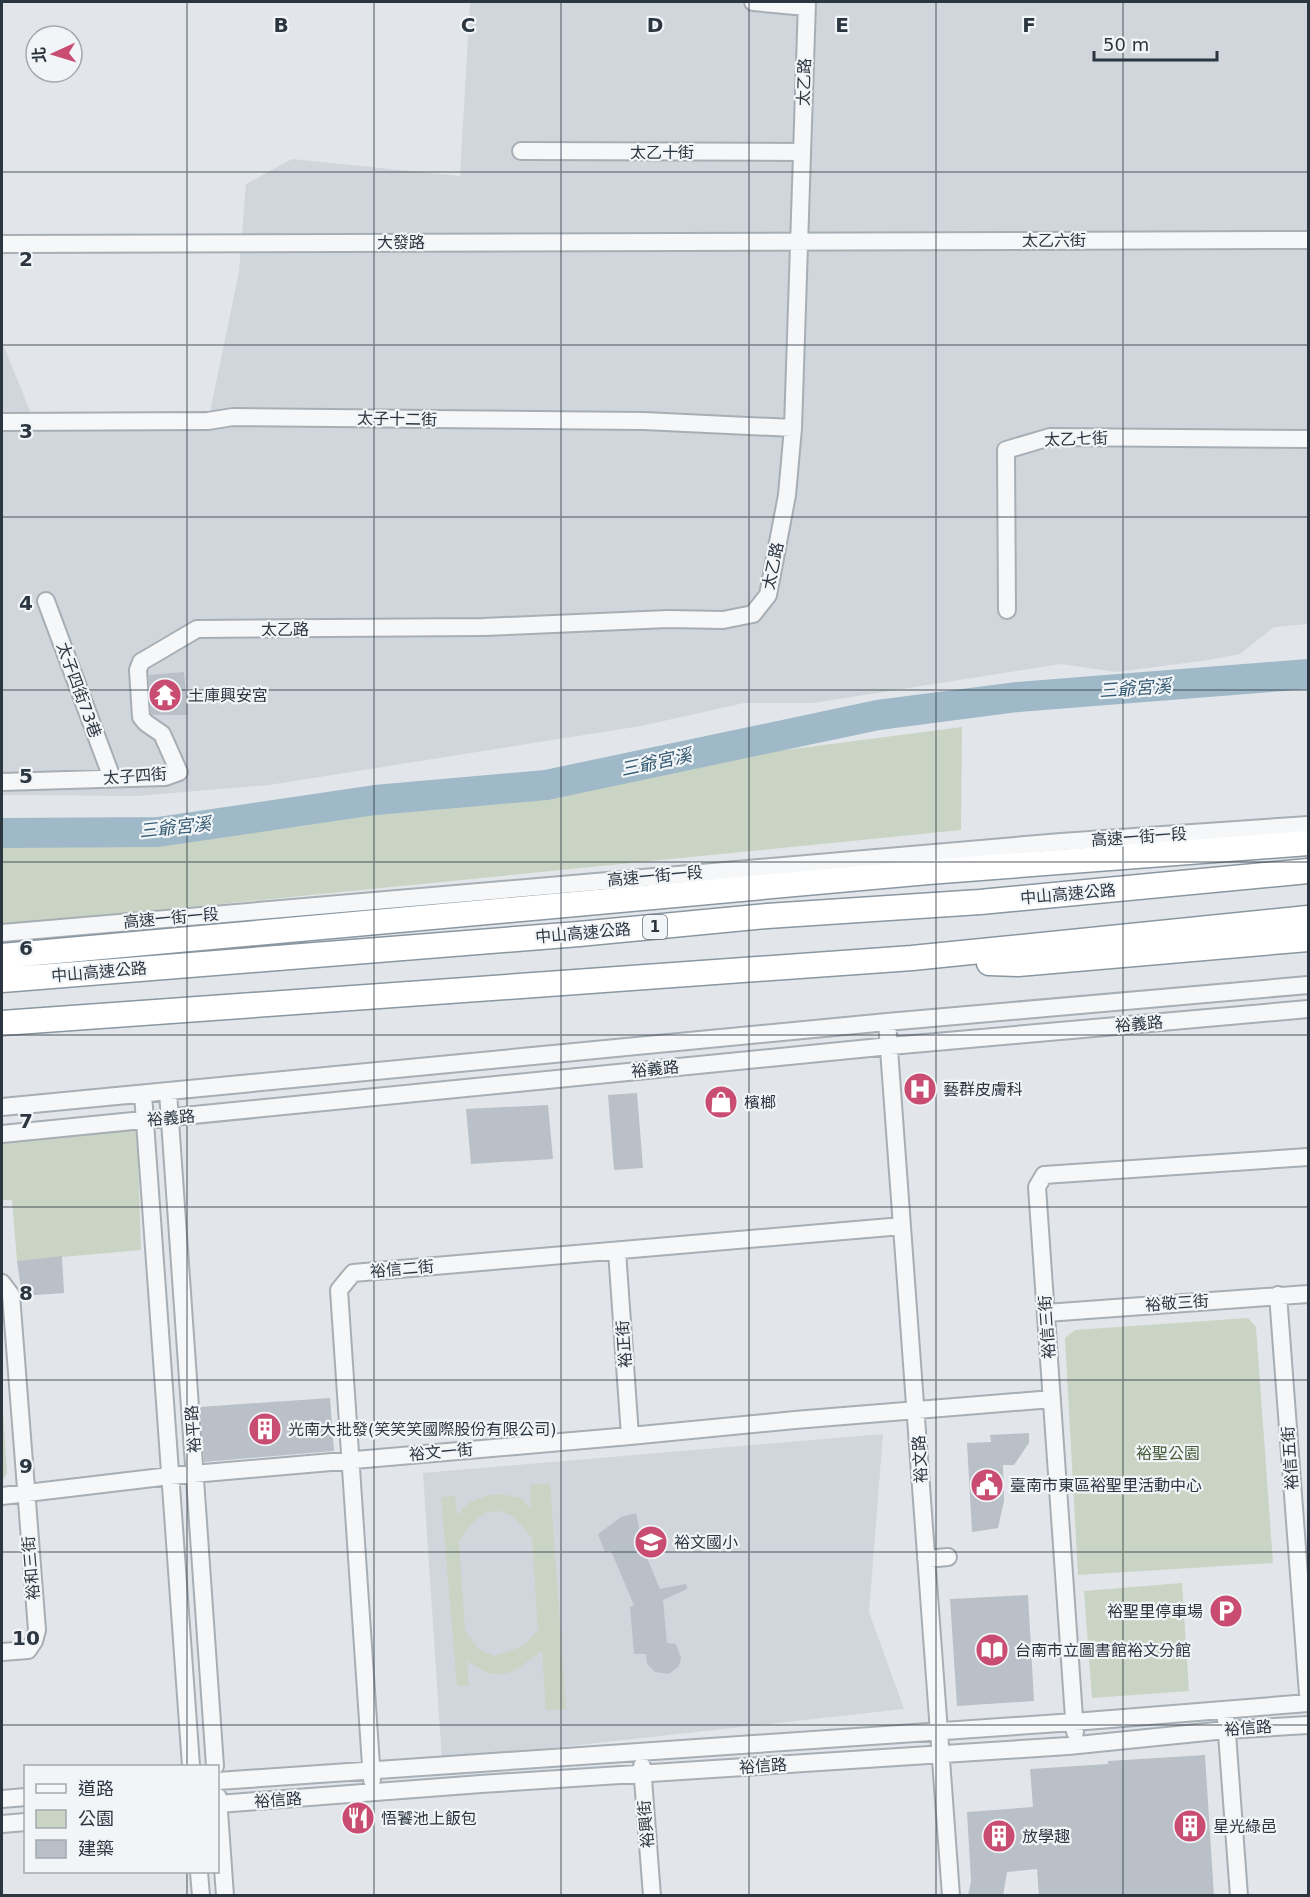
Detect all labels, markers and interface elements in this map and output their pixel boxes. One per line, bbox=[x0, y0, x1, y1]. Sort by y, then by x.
text: B bbox=[273, 13, 289, 37]
text: C bbox=[461, 13, 475, 37]
text: D bbox=[647, 13, 663, 37]
text: E bbox=[835, 13, 849, 37]
text: F bbox=[1022, 13, 1036, 37]
north arrow bbox=[24, 24, 84, 84]
scale bar bbox=[1094, 24, 1217, 62]
text: 50 m bbox=[1103, 34, 1149, 55]
text: 北 bbox=[29, 46, 50, 64]
street label: 太乙路 bbox=[794, 58, 814, 106]
street label: 太乙十街 bbox=[630, 143, 694, 162]
street label: 太乙六街 bbox=[1022, 231, 1086, 250]
street label: 大發路 bbox=[377, 233, 425, 252]
text: 2 bbox=[19, 247, 33, 271]
street label: 太子十二街 bbox=[357, 409, 437, 429]
text: 3 bbox=[19, 419, 33, 443]
street label: 太乙七街 bbox=[1044, 428, 1108, 450]
street label: 太乙路 bbox=[759, 541, 787, 591]
text: 4 bbox=[19, 591, 33, 615]
street label: 太乙路 bbox=[261, 620, 309, 639]
street label: 太子四街73巷 bbox=[53, 640, 105, 740]
water label: 三爺宮溪 bbox=[1098, 675, 1175, 701]
temple icon: 土庫興安宮 bbox=[147, 677, 183, 713]
place label: 土庫興安宮 bbox=[188, 686, 268, 705]
water label: 三爺宮溪 bbox=[619, 744, 696, 780]
text: 5 bbox=[19, 764, 33, 788]
street label: 太子四街 bbox=[102, 764, 168, 788]
water label: 三爺宮溪 bbox=[138, 812, 215, 841]
street label: 高速一街一段 bbox=[1090, 824, 1188, 850]
street label: 高速一街一段 bbox=[606, 862, 704, 890]
street label: 中山高速公路 bbox=[1019, 880, 1117, 908]
street label: 高速一街一段 bbox=[122, 904, 220, 932]
road number: 1 bbox=[643, 915, 667, 939]
street label: 中山高速公路 bbox=[534, 919, 632, 947]
text: 6 bbox=[19, 936, 33, 960]
street label: 中山高速公路 bbox=[50, 958, 148, 986]
street label: 裕義路 bbox=[1114, 1012, 1164, 1036]
street label: 裕義路 bbox=[630, 1057, 680, 1081]
hospital icon: 藝群皮膚科 bbox=[902, 1071, 938, 1107]
place label: 藝群皮膚科 bbox=[943, 1080, 1023, 1099]
shop icon: 檳榔 bbox=[703, 1084, 739, 1120]
place label: 檳榔 bbox=[744, 1093, 776, 1112]
street label: 裕義路 bbox=[146, 1106, 196, 1130]
text: 7 bbox=[19, 1109, 33, 1133]
street label: 裕信二街 bbox=[369, 1257, 435, 1281]
text: 8 bbox=[19, 1281, 33, 1305]
street label: 裕敬三街 bbox=[1144, 1291, 1210, 1315]
street label: 裕信三街 bbox=[1035, 1294, 1059, 1360]
street label: 裕正街 bbox=[613, 1319, 635, 1369]
street label: 裕平路 bbox=[182, 1404, 204, 1454]
building icon: 光南大批發(笑笑笑國際股份有限公司) bbox=[247, 1411, 283, 1447]
place label: 光南大批發(笑笑笑國際股份有限公司) bbox=[288, 1420, 557, 1439]
street label: 裕信五街 bbox=[1278, 1425, 1302, 1491]
street label: 裕文路 bbox=[909, 1435, 931, 1483]
street label: 裕文一街 bbox=[408, 1440, 474, 1464]
park label: 裕聖公園 bbox=[1136, 1444, 1200, 1463]
text: 9 bbox=[19, 1454, 33, 1478]
public building icon: 臺南市東區裕聖里活動中心 bbox=[969, 1467, 1005, 1503]
place label: 臺南市東區裕聖里活動中心 bbox=[1010, 1476, 1202, 1495]
school or university icon: 裕文國小 bbox=[633, 1524, 669, 1560]
place label: 裕文國小 bbox=[674, 1533, 738, 1552]
street label: 裕和三街 bbox=[19, 1535, 43, 1601]
parking icon: 裕聖里停車場 bbox=[1208, 1593, 1244, 1629]
place label: 裕聖里停車場 bbox=[1107, 1602, 1203, 1621]
text: 10 bbox=[12, 1626, 40, 1650]
library icon: 台南市立圖書館裕文分館 bbox=[974, 1632, 1010, 1668]
place label: 台南市立圖書館裕文分館 bbox=[1015, 1641, 1191, 1660]
street label: 裕信路 bbox=[1223, 1717, 1273, 1739]
street label: 裕信路 bbox=[738, 1755, 788, 1777]
legend bbox=[24, 1765, 219, 1873]
text: 道路 bbox=[78, 1778, 114, 1799]
street label: 裕信路 bbox=[253, 1789, 303, 1811]
street label: 裕興街 bbox=[634, 1799, 658, 1849]
restaurant icon: 悟饕池上飯包 bbox=[340, 1800, 376, 1836]
text: 公園 bbox=[78, 1808, 114, 1829]
building icon: 星光綠邑 bbox=[1172, 1808, 1208, 1844]
place label: 悟饕池上飯包 bbox=[381, 1809, 477, 1828]
place label: 星光綠邑 bbox=[1213, 1817, 1277, 1836]
building icon: 放學趣 bbox=[981, 1818, 1017, 1854]
place label: 放學趣 bbox=[1022, 1827, 1070, 1846]
text: 建築 bbox=[78, 1838, 114, 1859]

